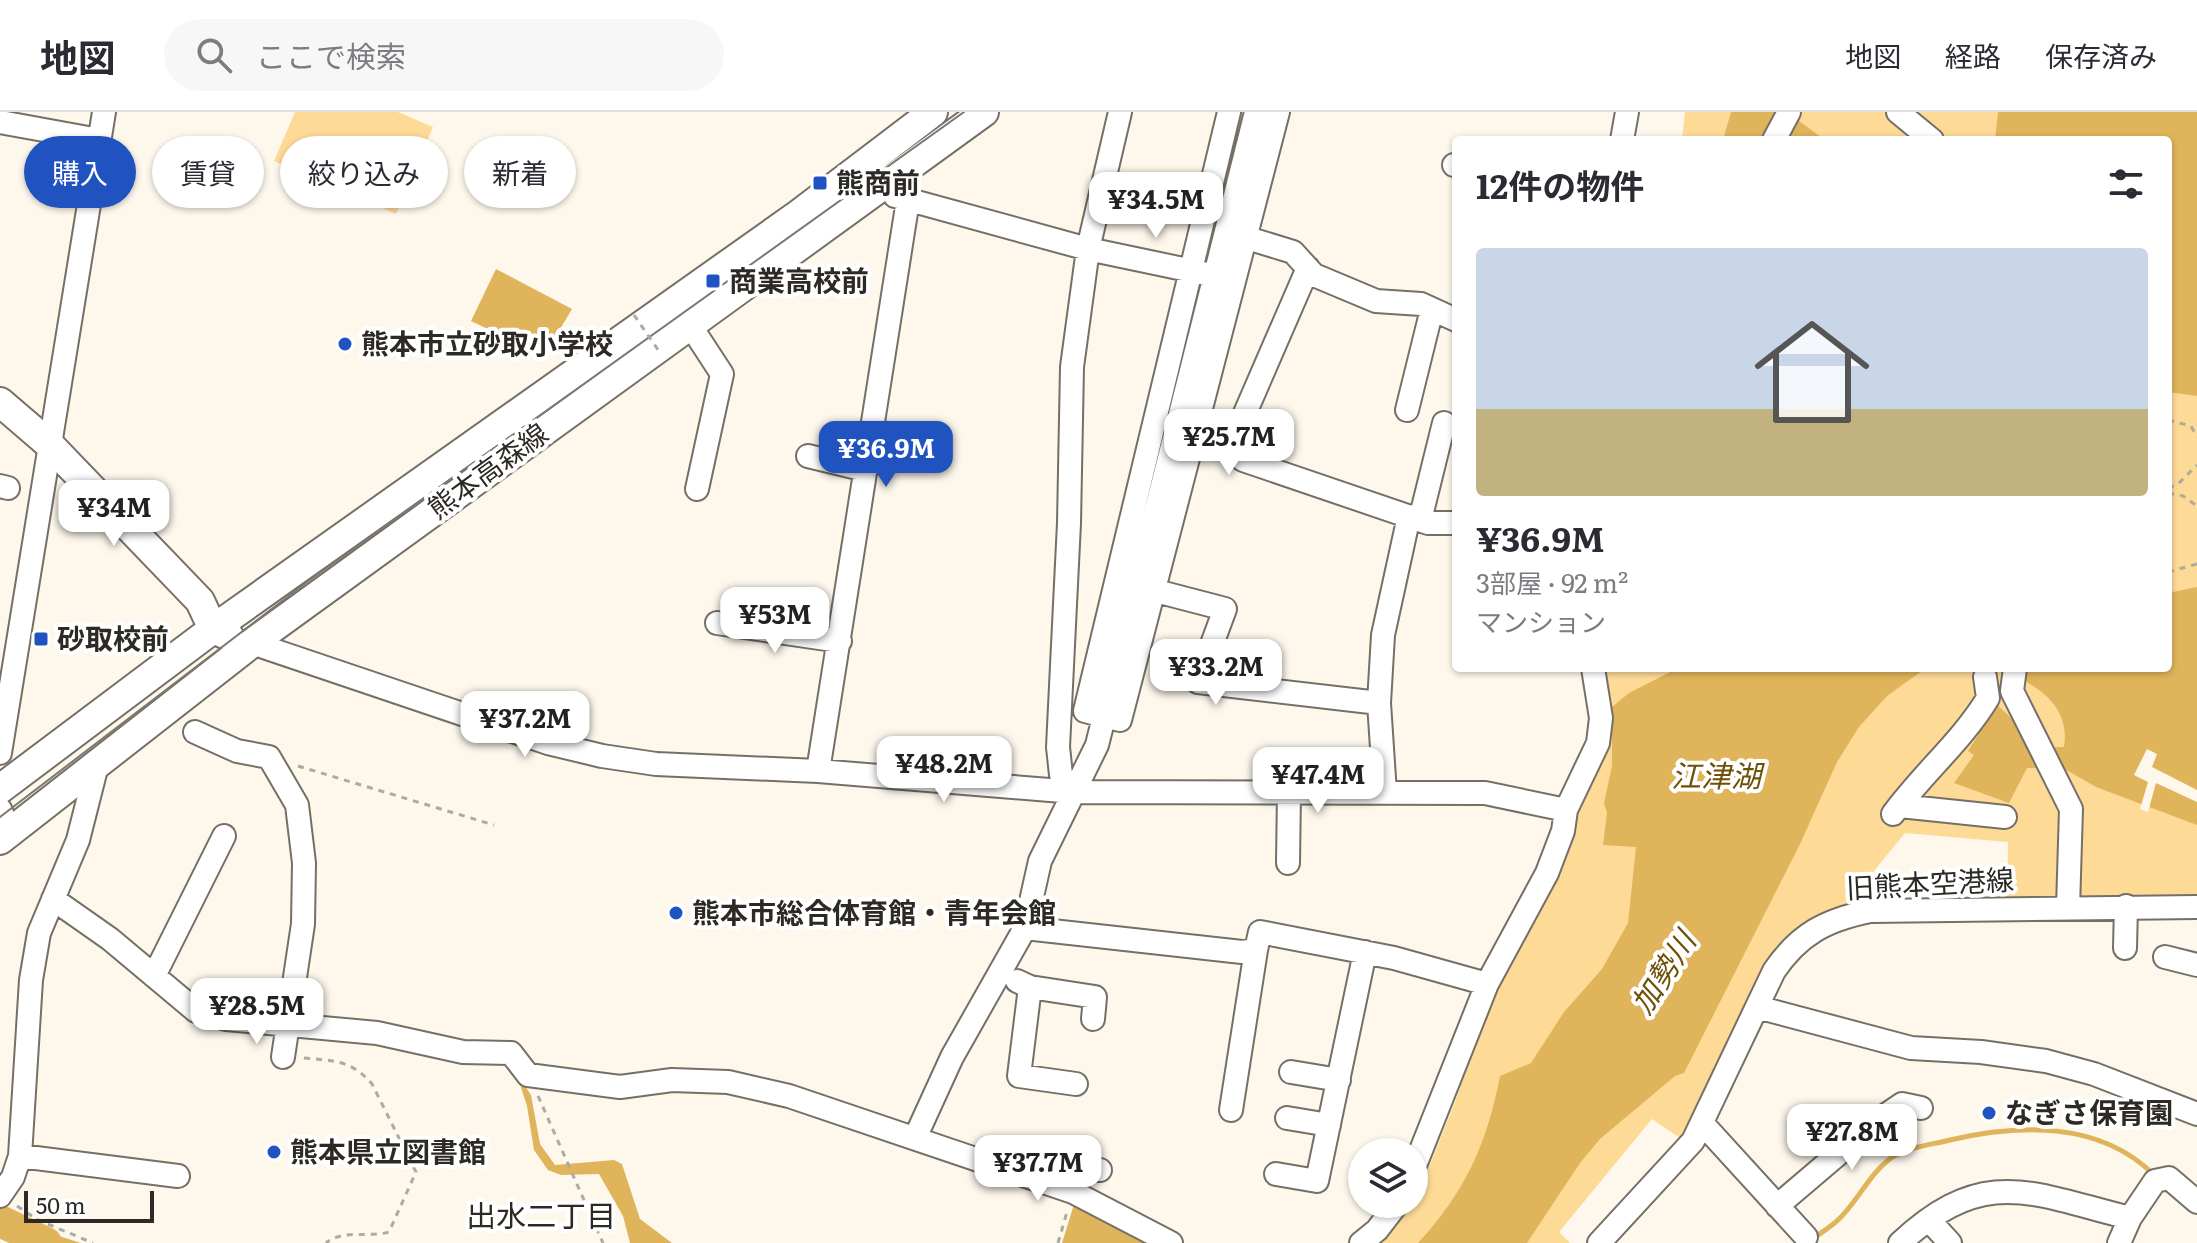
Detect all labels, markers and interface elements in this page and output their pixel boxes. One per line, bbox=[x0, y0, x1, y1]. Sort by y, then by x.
search box bbox=[164, 19, 724, 91]
text: 地図 bbox=[40, 27, 116, 84]
icon: search bbox=[192, 33, 236, 77]
text: ここで検索 bbox=[256, 33, 406, 77]
text: 地図 bbox=[1845, 34, 1901, 76]
text: 経路 bbox=[1945, 34, 2001, 76]
text: 保存済み bbox=[2045, 34, 2157, 76]
chip: 購入 bbox=[24, 136, 136, 208]
chip: 賃貸 bbox=[152, 136, 264, 208]
chip: 絞り込み bbox=[280, 136, 448, 208]
chip: 新着 bbox=[464, 136, 576, 208]
text: 12件の物件 bbox=[1476, 159, 1644, 209]
place label: 熊商前 bbox=[836, 160, 920, 202]
icon: filters bbox=[2104, 162, 2148, 206]
pin: ¥34.5M bbox=[1091, 172, 1221, 240]
marker: 熊商前 bbox=[811, 174, 829, 192]
text: ¥34.5M bbox=[1107, 178, 1205, 217]
place label: 商業高校前 bbox=[729, 258, 869, 300]
marker: 商業高校前 bbox=[704, 272, 722, 290]
icon: home bbox=[1740, 300, 1884, 444]
place label: 熊本市立砂取小学校 bbox=[361, 321, 613, 363]
marker: 熊本市立砂取小学校 bbox=[336, 335, 354, 353]
pin: ¥25.7M bbox=[1164, 409, 1294, 477]
street label: 熊本高森線 bbox=[418, 411, 556, 528]
text: ¥25.7M bbox=[1182, 415, 1276, 454]
pin: ¥36.9M bbox=[821, 421, 951, 489]
text: ¥36.9M bbox=[837, 427, 935, 466]
pin: ¥34M bbox=[67, 480, 161, 548]
text: ¥34M bbox=[76, 486, 152, 525]
text: ¥36.9M bbox=[1476, 512, 1605, 562]
text: 3部屋 · 92 m² bbox=[1476, 562, 1628, 601]
pin: ¥53M bbox=[728, 587, 822, 655]
text: ¥53M bbox=[738, 593, 812, 632]
text: マンション bbox=[1476, 601, 1606, 640]
place label: 砂取校前 bbox=[57, 616, 169, 658]
marker: 砂取校前 bbox=[32, 630, 50, 648]
pin: ¥33.2M bbox=[1151, 639, 1281, 707]
text: ¥33.2M bbox=[1168, 645, 1264, 684]
pin: ¥37.2M bbox=[460, 691, 590, 759]
text: ¥37.2M bbox=[478, 697, 572, 736]
pin: ¥48.2M bbox=[879, 736, 1009, 804]
text: ¥48.2M bbox=[895, 742, 993, 781]
pin: ¥47.4M bbox=[1253, 747, 1383, 815]
water label: 江津湖 bbox=[1671, 752, 1765, 796]
text: ¥47.4M bbox=[1271, 753, 1365, 792]
street label: 旧熊本空港線 bbox=[1845, 857, 2015, 907]
place label: 熊本市総合体育館・青年会館 bbox=[692, 890, 1056, 932]
marker: 熊本市総合体育館・青年会館 bbox=[667, 904, 685, 922]
water label: 加勢川 bbox=[1619, 919, 1706, 1021]
pin: ¥28.5M bbox=[192, 978, 322, 1046]
text: ¥28.5M bbox=[208, 984, 306, 1023]
place label: なぎさ保育園 bbox=[2005, 1090, 2173, 1132]
pin: ¥27.8M bbox=[1787, 1104, 1917, 1172]
marker: なぎさ保育園 bbox=[1980, 1104, 1998, 1122]
text: ¥27.8M bbox=[1805, 1110, 1899, 1149]
place label: 熊本県立図書館 bbox=[290, 1129, 486, 1171]
pin: ¥37.7M bbox=[973, 1135, 1103, 1203]
map controls bbox=[1348, 1138, 1428, 1218]
button: layers bbox=[1348, 1138, 1428, 1218]
text: ¥37.7M bbox=[992, 1141, 1084, 1180]
marker: 熊本県立図書館 bbox=[265, 1143, 283, 1161]
scale bar bbox=[24, 1187, 154, 1223]
text: 50 m bbox=[36, 1188, 86, 1221]
district label: 出水二丁目 bbox=[466, 1192, 616, 1236]

